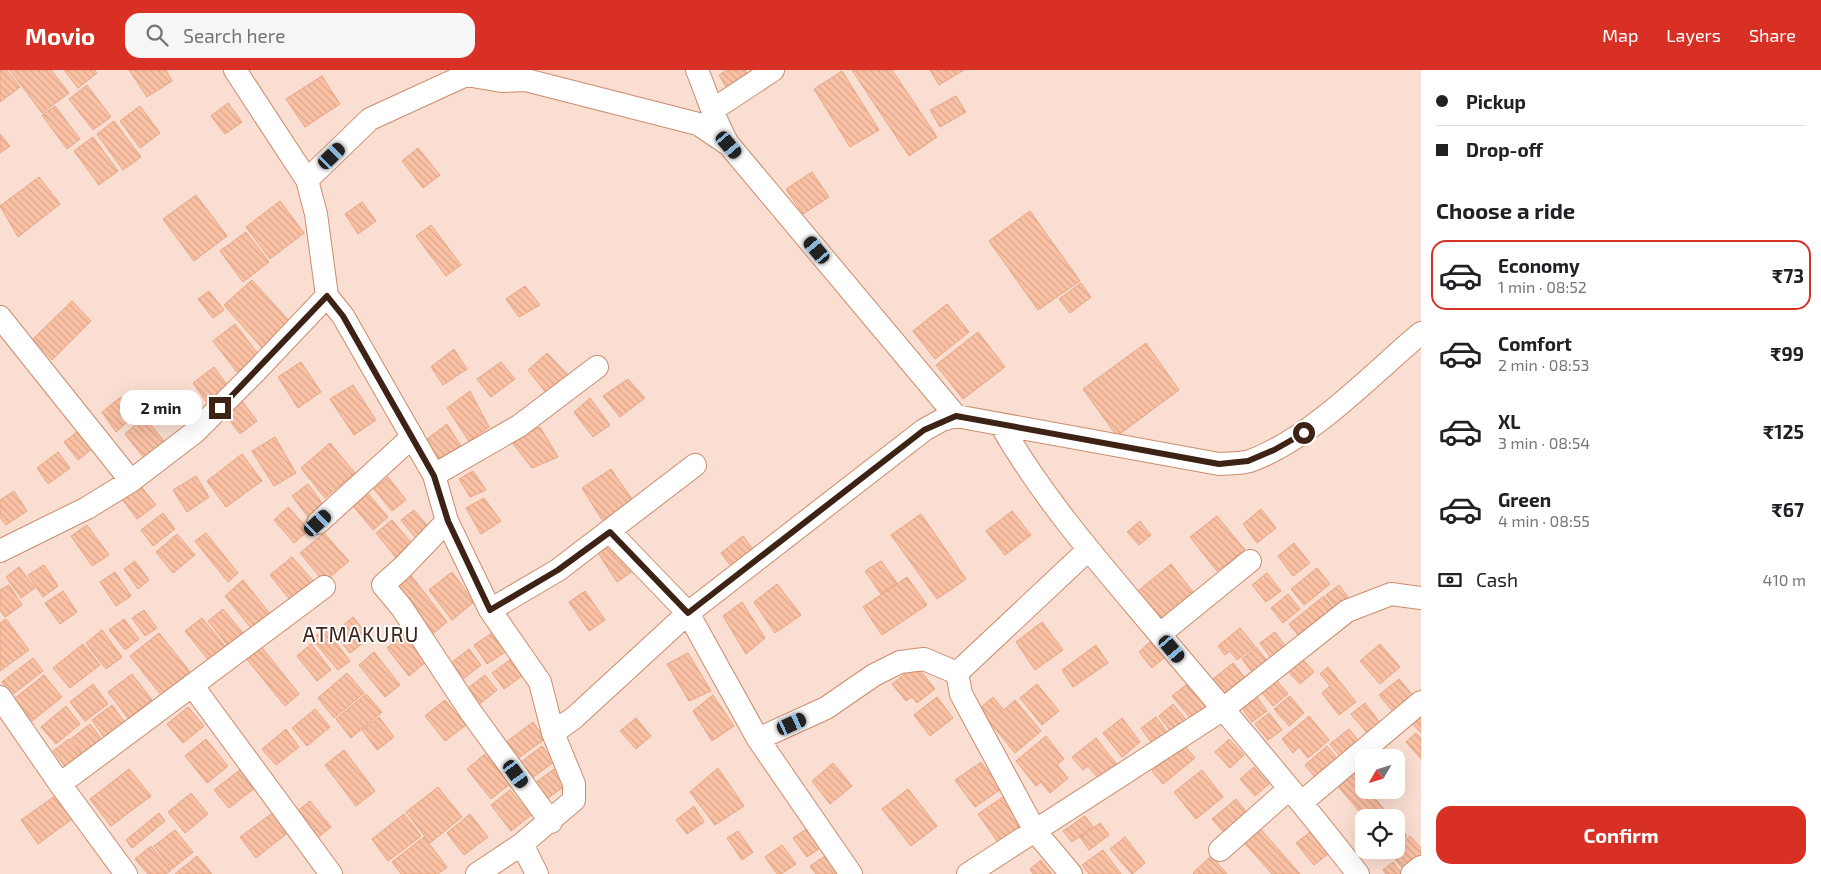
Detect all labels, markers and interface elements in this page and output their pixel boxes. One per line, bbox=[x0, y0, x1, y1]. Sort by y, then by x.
search box bbox=[125, 13, 475, 58]
text: Movio bbox=[25, 21, 95, 50]
icon: search bbox=[143, 21, 171, 49]
text: Search here bbox=[183, 24, 285, 47]
text: Map bbox=[1602, 24, 1638, 46]
text: Layers bbox=[1666, 24, 1721, 46]
text: Share bbox=[1749, 24, 1796, 46]
text: Pickup bbox=[1466, 90, 1526, 113]
car bbox=[713, 129, 744, 161]
text: Drop-off bbox=[1466, 138, 1543, 161]
car bbox=[315, 140, 348, 172]
text: Choose a ride bbox=[1436, 197, 1575, 223]
car bbox=[801, 234, 832, 266]
icon: car bbox=[1438, 253, 1483, 298]
text: Economy bbox=[1498, 254, 1580, 277]
text: ₹73 bbox=[1772, 264, 1804, 287]
text: 1 min · 08:52 bbox=[1498, 277, 1587, 296]
icon: car bbox=[1438, 331, 1483, 376]
text: Comfort bbox=[1498, 332, 1572, 355]
text: ₹99 bbox=[1770, 342, 1804, 365]
text: 2 min · 08:53 bbox=[1498, 355, 1589, 374]
callout: 2 min bbox=[120, 390, 202, 426]
route end bbox=[209, 397, 231, 419]
text: 2 min bbox=[141, 398, 181, 417]
icon: car bbox=[1438, 409, 1483, 454]
text: XL bbox=[1498, 410, 1520, 433]
text: ₹125 bbox=[1763, 420, 1804, 443]
route start bbox=[1293, 422, 1315, 444]
text: 3 min · 08:54 bbox=[1498, 433, 1590, 452]
icon: car bbox=[1438, 487, 1483, 532]
text: Green bbox=[1498, 488, 1551, 511]
text: ₹67 bbox=[1772, 498, 1804, 521]
car bbox=[301, 507, 334, 539]
text: 4 min · 08:55 bbox=[1498, 511, 1590, 530]
icon: cash bbox=[1436, 566, 1464, 594]
text: Cash bbox=[1476, 568, 1518, 591]
text: 410 m bbox=[1763, 570, 1806, 589]
district label: ATMAKURU bbox=[303, 621, 419, 646]
car bbox=[1156, 633, 1187, 665]
car bbox=[775, 711, 808, 737]
north arrow bbox=[1355, 749, 1405, 799]
map controls bbox=[1355, 749, 1405, 859]
car bbox=[501, 757, 530, 791]
button: Confirm bbox=[1436, 806, 1806, 864]
button: locate bbox=[1355, 809, 1405, 859]

